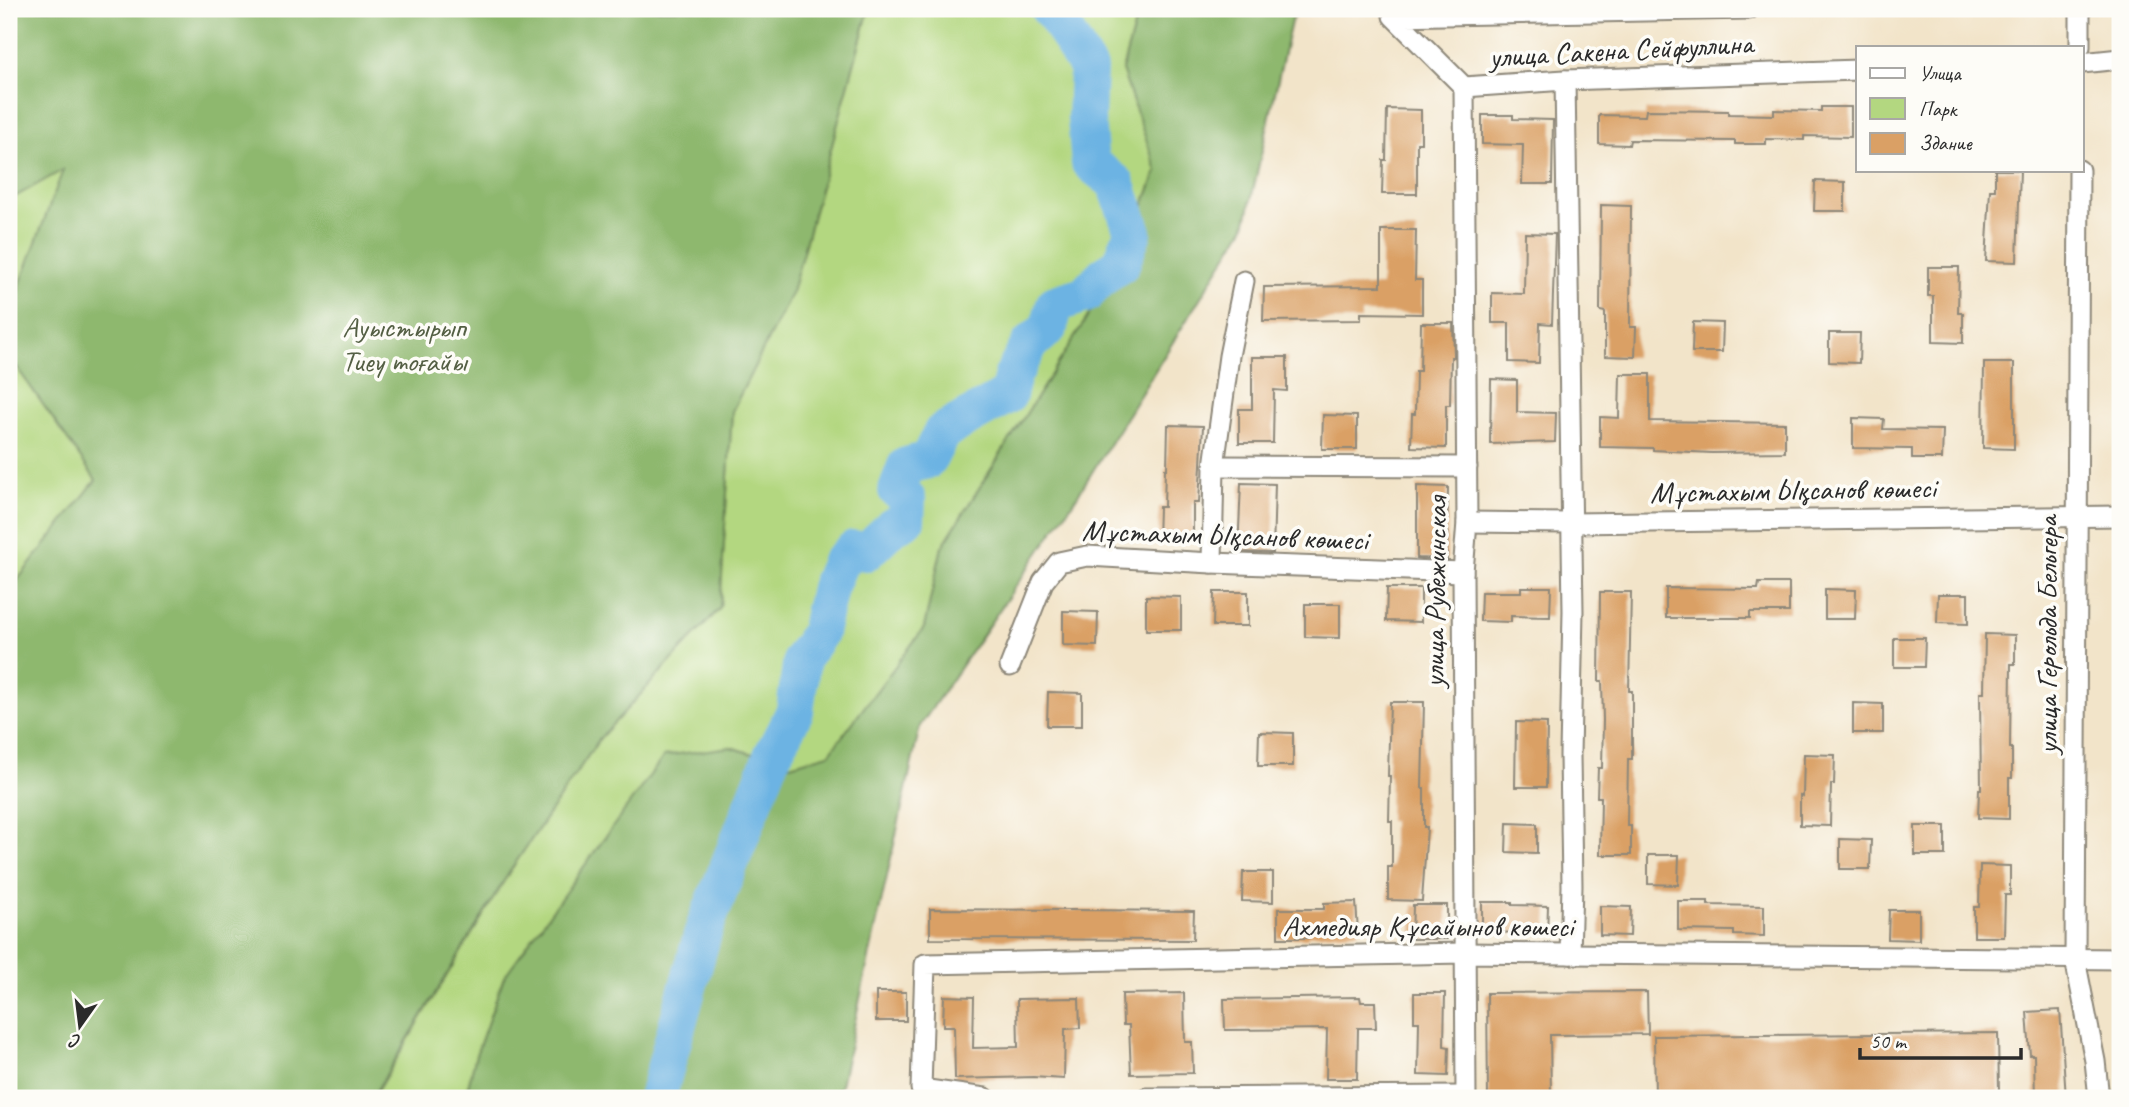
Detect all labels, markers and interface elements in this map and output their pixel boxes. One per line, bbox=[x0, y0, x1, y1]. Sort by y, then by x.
street label: улица Сакена Сейфуллина bbox=[1486, 24, 1756, 76]
legend bbox=[1856, 46, 2084, 172]
text: Улица bbox=[1919, 60, 1962, 86]
text: Парк bbox=[1919, 96, 1959, 122]
text: Здание bbox=[1919, 130, 1973, 156]
park label: Ауыстырып Тиеу тоғайы bbox=[342, 308, 468, 380]
street label: Мұстахым Ықсанов көшесі bbox=[1650, 468, 1940, 511]
street label: улица Рубежинская bbox=[1414, 493, 1456, 690]
street label: Мұстахым Ықсанов көшесі bbox=[1081, 511, 1372, 559]
street label: улица Герольда Бельгера bbox=[2028, 513, 2066, 756]
street label: Ахмедияр Құсайынов көшесі bbox=[1283, 907, 1577, 945]
north arrow bbox=[46, 992, 116, 1062]
scale bar bbox=[1860, 1016, 2021, 1060]
text: С bbox=[66, 1028, 84, 1054]
text: 50 m bbox=[1870, 1028, 1908, 1054]

